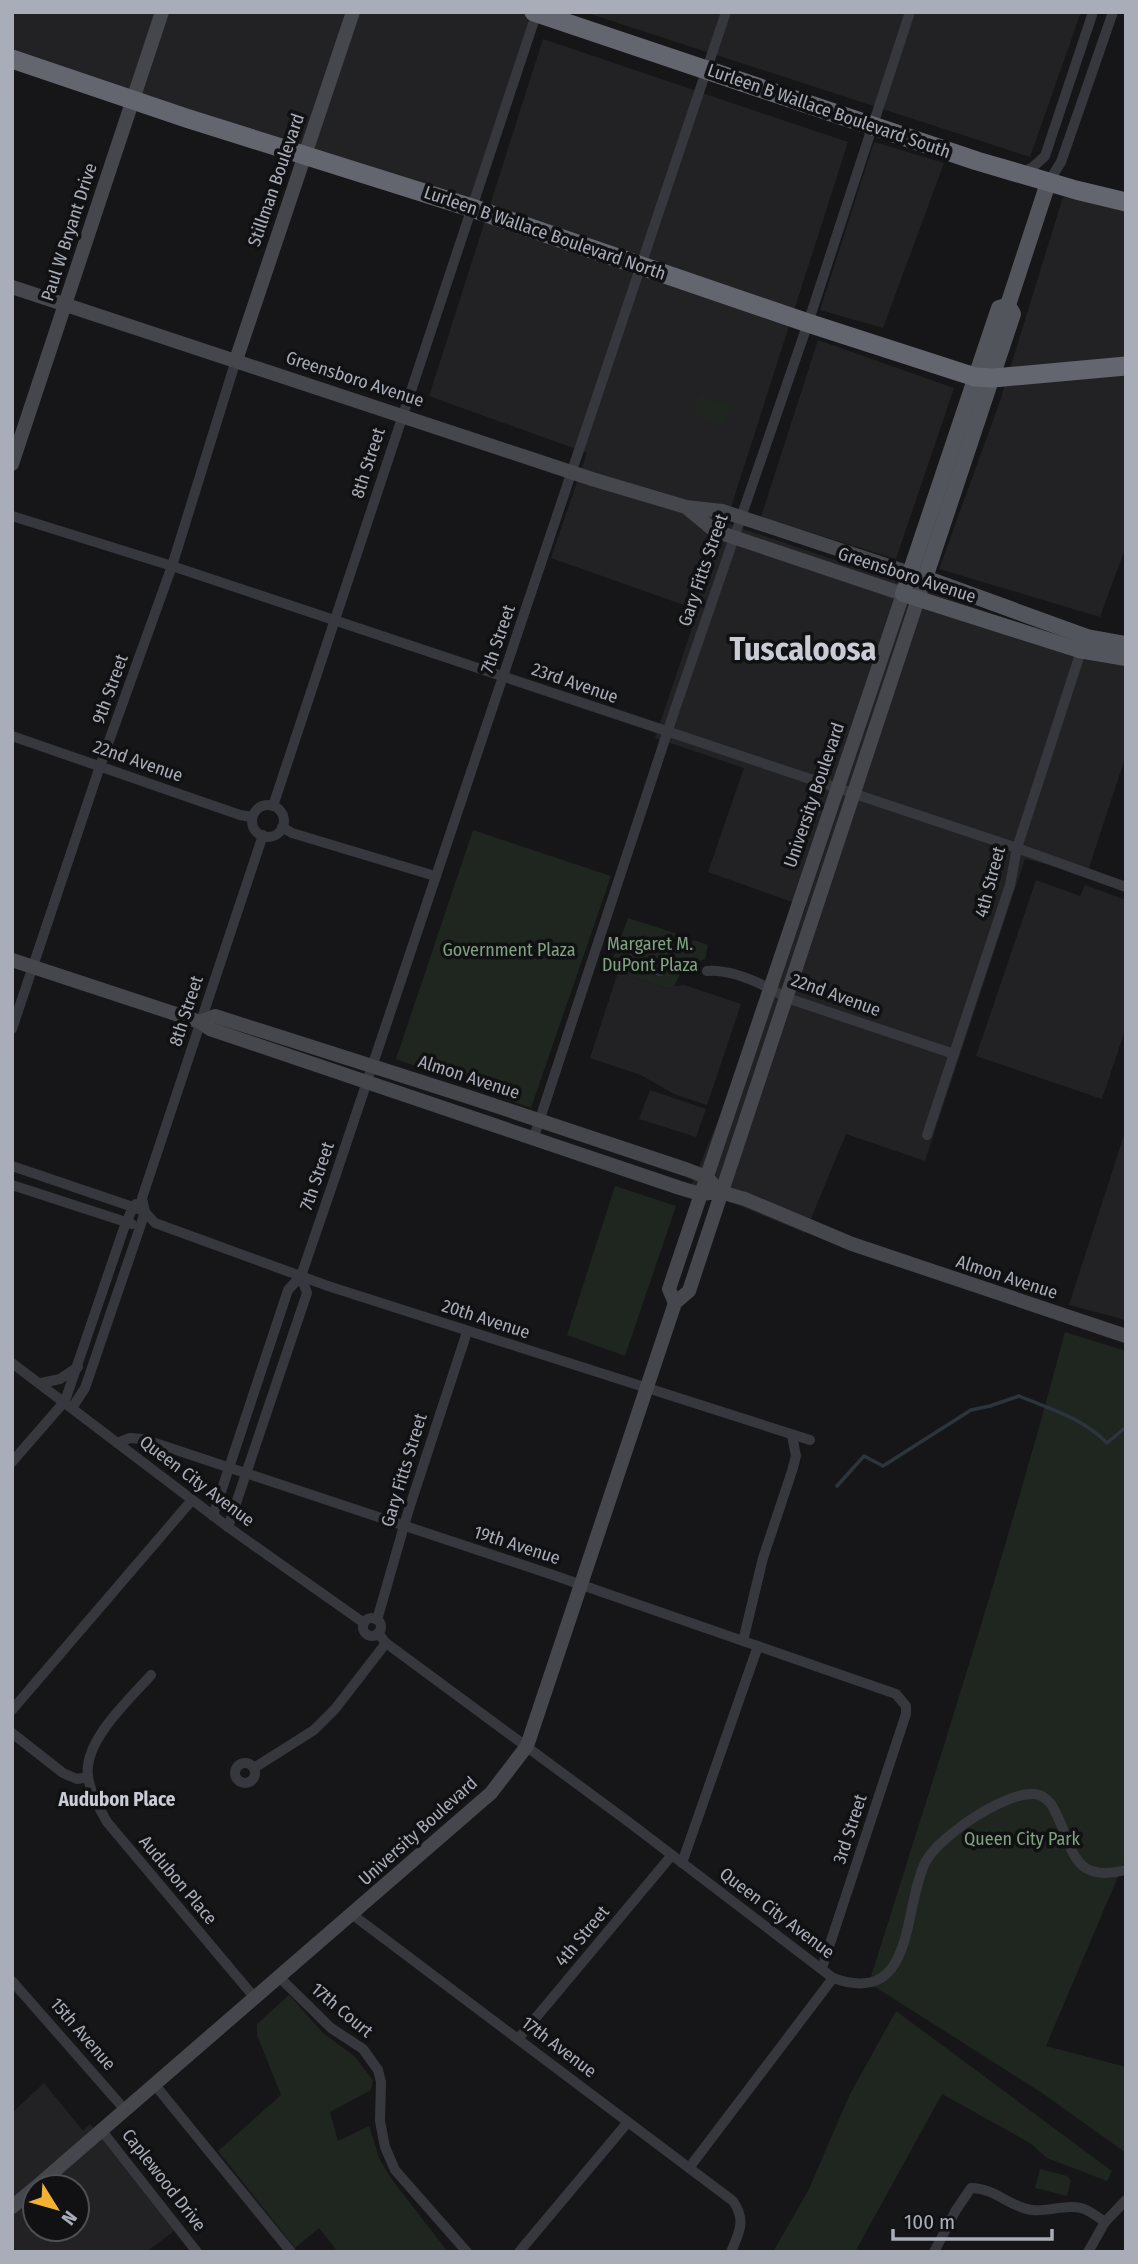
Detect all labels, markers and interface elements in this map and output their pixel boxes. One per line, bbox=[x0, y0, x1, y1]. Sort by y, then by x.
street label: Lurleen B Wallace Boulevard South bbox=[705, 59, 953, 163]
street label: Stillman Boulevard bbox=[243, 110, 309, 250]
street label: Paul W Bryant Drive bbox=[36, 160, 102, 304]
street label: Lurleen B Wallace Boulevard North bbox=[421, 181, 669, 285]
street label: Greensboro Avenue bbox=[283, 346, 427, 412]
street label: 8th Street bbox=[346, 425, 390, 501]
street label: Gary Fitts Street bbox=[673, 511, 733, 629]
street label: Greensboro Avenue bbox=[835, 542, 979, 608]
street label: 7th Street bbox=[476, 602, 520, 676]
district label: Tuscaloosa bbox=[730, 630, 876, 668]
street label: 9th Street bbox=[87, 651, 133, 727]
street label: 23rd Avenue bbox=[529, 658, 621, 708]
street label: University Boulevard bbox=[779, 720, 849, 870]
street label: 22nd Avenue bbox=[90, 735, 186, 787]
street label: 4th Street bbox=[970, 844, 1010, 920]
park label: Margaret M. DuPont Plaza bbox=[602, 933, 698, 976]
park label: Government Plaza bbox=[442, 939, 576, 961]
street label: 22nd Avenue bbox=[788, 969, 884, 1021]
street label: 8th Street bbox=[164, 973, 208, 1049]
street label: Almon Avenue bbox=[416, 1050, 523, 1104]
street label: 7th Street bbox=[295, 1139, 339, 1213]
street label: Almon Avenue bbox=[954, 1250, 1061, 1304]
street label: 20th Avenue bbox=[439, 1294, 533, 1344]
street label: Gary Fitts Street bbox=[376, 1411, 432, 1529]
street label: Queen City Avenue bbox=[135, 1431, 259, 1531]
street label: 19th Avenue bbox=[471, 1521, 563, 1569]
street label: University Boulevard bbox=[354, 1772, 482, 1890]
district label: Audubon Place bbox=[58, 1788, 176, 1811]
street label: 3rd Street bbox=[828, 1791, 872, 1867]
park label: Queen City Park bbox=[964, 1828, 1081, 1850]
street label: Audubon Place bbox=[134, 1831, 222, 1929]
street label: Queen City Avenue bbox=[715, 1863, 839, 1963]
street label: 4th Street bbox=[550, 1901, 614, 1971]
street label: 17th Court bbox=[307, 1978, 377, 2042]
street label: 15th Avenue bbox=[46, 1993, 121, 2075]
street label: 17th Avenue bbox=[517, 2012, 601, 2082]
street label: Caplewood Drive bbox=[117, 2125, 211, 2236]
north arrow bbox=[21, 2173, 91, 2243]
scale bar bbox=[893, 2198, 1052, 2242]
text: N bbox=[57, 2206, 82, 2229]
text: 100 m bbox=[904, 2209, 955, 2235]

